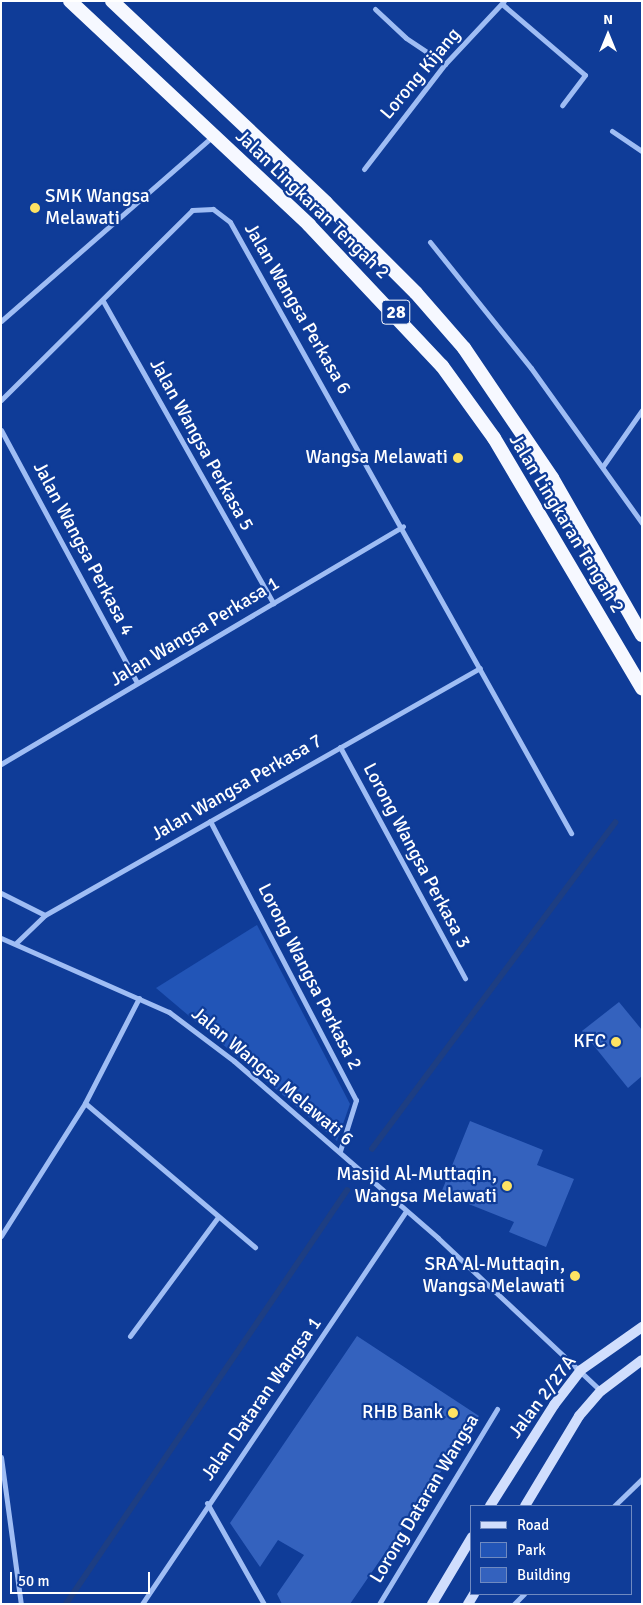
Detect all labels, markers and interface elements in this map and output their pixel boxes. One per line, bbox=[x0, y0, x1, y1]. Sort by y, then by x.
north arrow bbox=[583, 10, 633, 60]
text: N bbox=[603, 11, 613, 28]
street label: Lorong Kijang bbox=[376, 24, 466, 124]
street label: Jalan Lingkaran Tengah 2 bbox=[230, 126, 394, 284]
place label: SMK Wangsa Melawati bbox=[45, 186, 150, 230]
marker: SMK Wangsa Melawati bbox=[29, 202, 41, 214]
street label: Jalan Wangsa Perkasa 6 bbox=[239, 220, 355, 398]
road number: 28 bbox=[381, 296, 411, 328]
street label: Jalan Wangsa Perkasa 5 bbox=[144, 355, 258, 535]
street label: Jalan Lingkaran Tengah 2 bbox=[503, 430, 629, 618]
place label: Wangsa Melawati bbox=[306, 447, 448, 469]
marker: Wangsa Melawati bbox=[452, 452, 464, 464]
street label: Jalan Wangsa Perkasa 4 bbox=[28, 458, 138, 640]
street label: Jalan Wangsa Perkasa 1 bbox=[106, 572, 284, 692]
street label: Jalan Wangsa Perkasa 7 bbox=[148, 730, 326, 846]
street label: Lorong Wangsa Perkasa 3 bbox=[358, 760, 474, 952]
street label: Lorong Wangsa Perkasa 2 bbox=[252, 880, 366, 1074]
street label: Jalan Wangsa Melawati 6 bbox=[186, 1003, 358, 1151]
place label: KFC bbox=[573, 1031, 606, 1053]
marker: KFC bbox=[610, 1036, 622, 1048]
place label: Masjid Al-Muttaqin, Wangsa Melawati bbox=[336, 1164, 497, 1208]
marker: Masjid Al-Muttaqin, Wangsa Melawati bbox=[501, 1180, 513, 1192]
place label: SRA Al-Muttaqin, Wangsa Melawati bbox=[423, 1254, 565, 1298]
marker: SRA Al-Muttaqin, Wangsa Melawati bbox=[569, 1270, 581, 1282]
street label: Jalan Dataran Wangsa 1 bbox=[197, 1313, 327, 1485]
street label: Jalan 2/27A bbox=[504, 1351, 582, 1443]
place label: RHB Bank bbox=[362, 1402, 443, 1424]
marker: RHB Bank bbox=[447, 1407, 459, 1419]
street label: Lorong Dataran Wangsa bbox=[366, 1411, 484, 1587]
legend bbox=[470, 1505, 633, 1595]
text: Road bbox=[517, 1516, 549, 1534]
text: Park bbox=[517, 1541, 546, 1559]
scale bar bbox=[12, 1562, 152, 1594]
text: Building bbox=[517, 1566, 571, 1584]
text: 50 m bbox=[18, 1572, 49, 1590]

